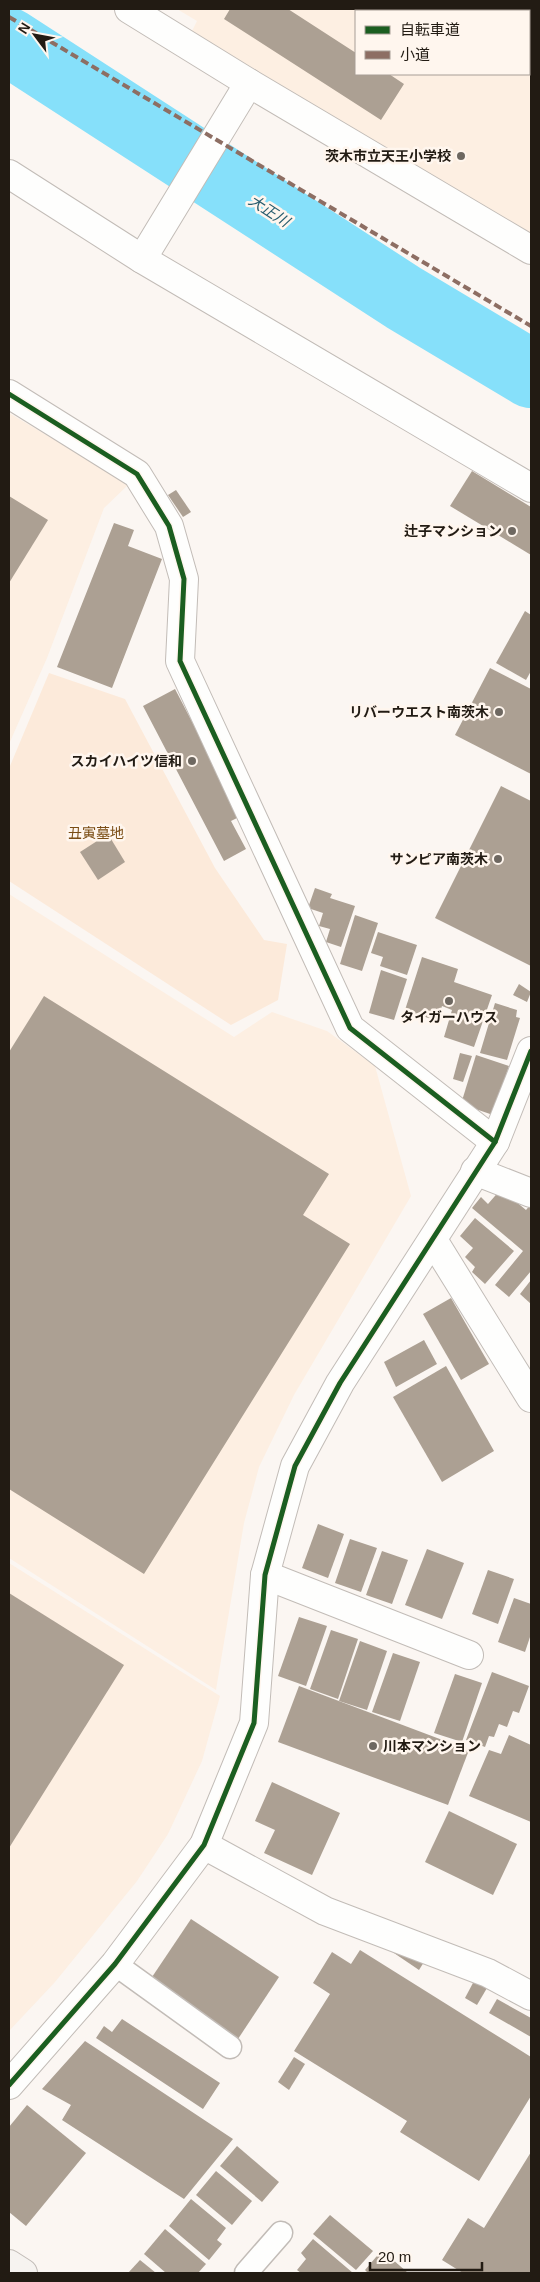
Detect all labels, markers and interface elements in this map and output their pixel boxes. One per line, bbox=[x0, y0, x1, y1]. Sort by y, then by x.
north arrow bbox=[10, 10, 60, 60]
legend bbox=[355, 10, 530, 75]
text: N bbox=[15, 20, 33, 37]
text: 自転車道 bbox=[400, 21, 460, 38]
text: 小道 bbox=[400, 46, 430, 63]
place label: 茨木市立天王小学校 bbox=[325, 148, 451, 164]
marker: 茨木市立天王小学校 bbox=[455, 150, 467, 162]
water label: 大正川 bbox=[246, 191, 294, 231]
place label: 辻子マンション bbox=[404, 523, 502, 539]
marker: 辻子マンション bbox=[506, 525, 518, 537]
place label: リバーウエスト南茨木 bbox=[349, 704, 489, 720]
marker: リバーウエスト南茨木 bbox=[493, 706, 505, 718]
place label: スカイハイツ信和 bbox=[71, 753, 182, 769]
marker: スカイハイツ信和 bbox=[186, 755, 198, 767]
park label: 丑寅墓地 bbox=[68, 825, 124, 841]
place label: サンピア南茨木 bbox=[390, 851, 488, 867]
marker: サンピア南茨木 bbox=[492, 853, 504, 865]
marker: タイガーハウス bbox=[443, 995, 455, 1007]
place label: タイガーハウス bbox=[400, 1009, 498, 1025]
place label: 川本マンション bbox=[383, 1738, 481, 1754]
marker: 川本マンション bbox=[367, 1740, 379, 1752]
scale bar bbox=[370, 2240, 482, 2272]
text: 20 m bbox=[378, 2248, 411, 2265]

